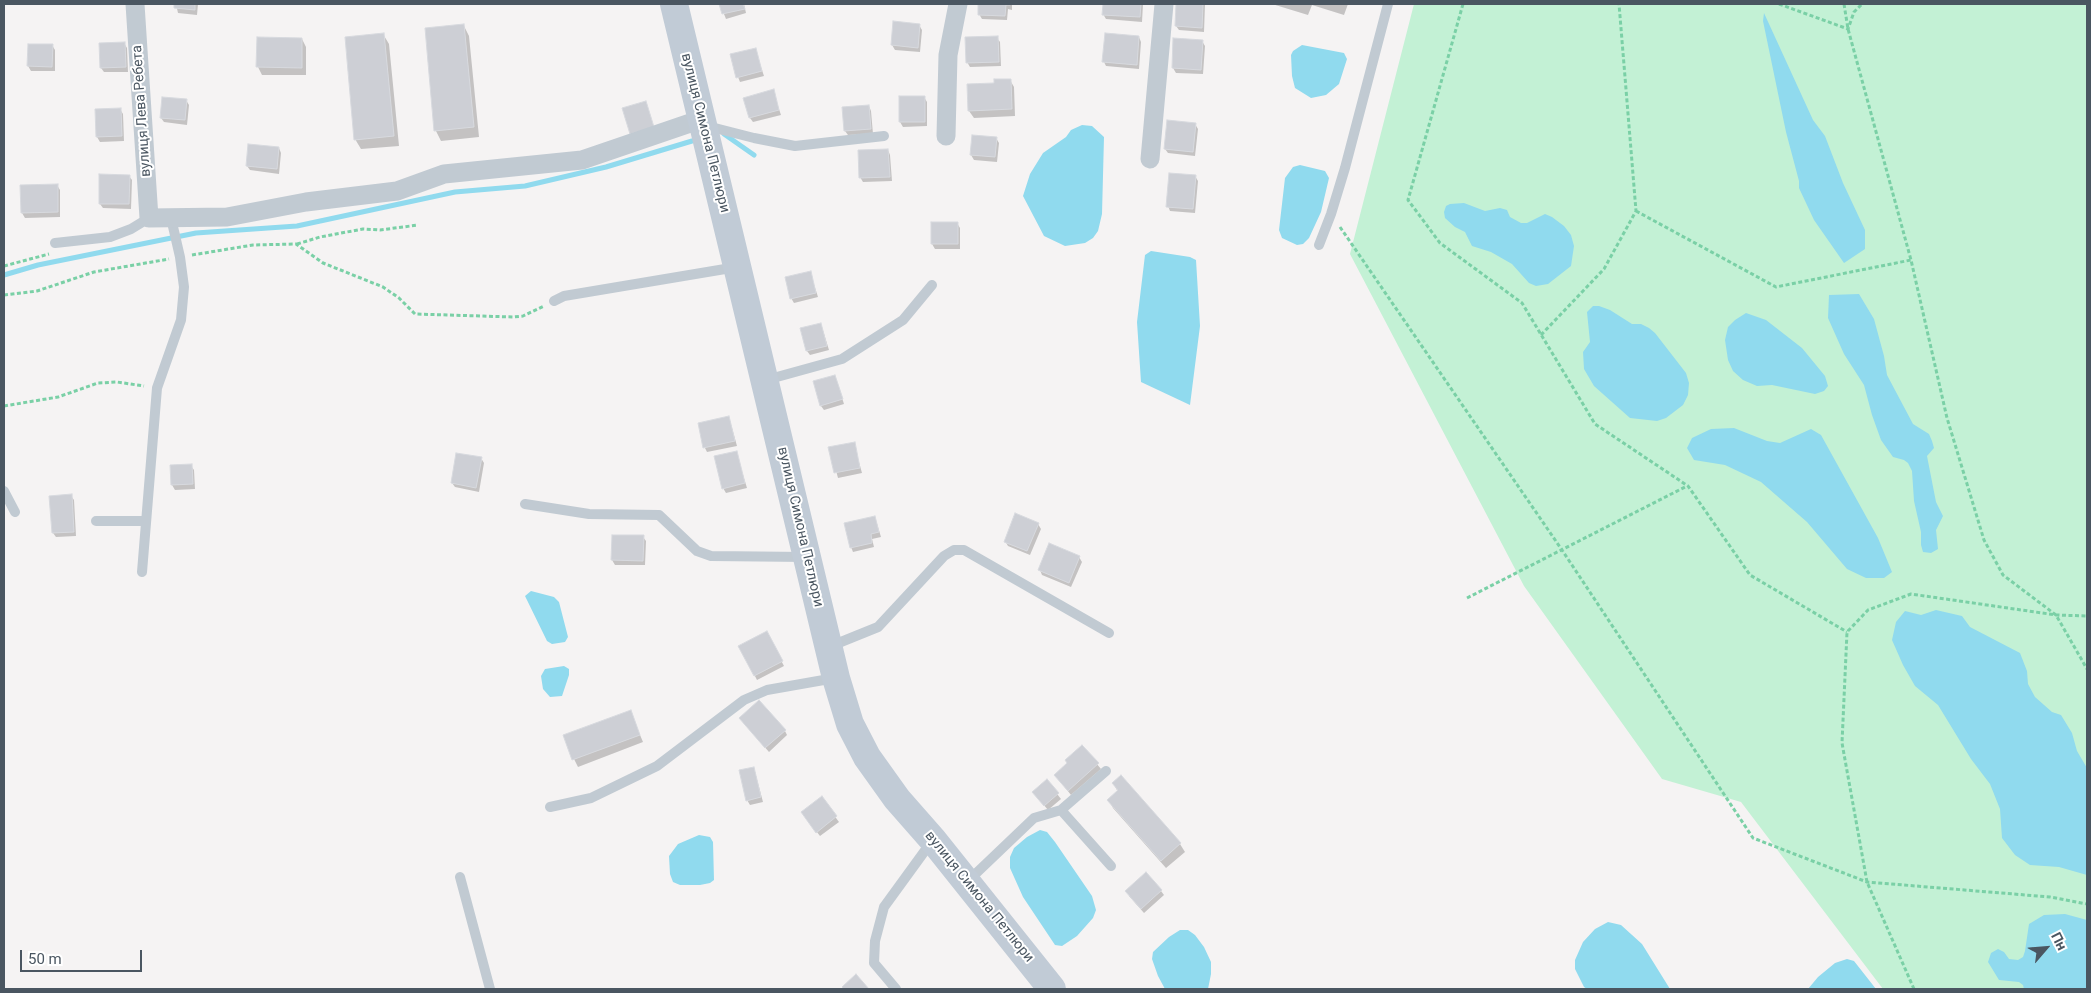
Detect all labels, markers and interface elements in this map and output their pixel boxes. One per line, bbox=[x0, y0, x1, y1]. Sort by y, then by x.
street label: вулиця Лева Ребета bbox=[129, 45, 155, 177]
street label: вулиця Симона Петлюри bbox=[677, 52, 733, 214]
street label: вулиця Симона Петлюри bbox=[773, 445, 827, 609]
street label: вулиця Симона Петлюри bbox=[921, 828, 1037, 966]
north arrow bbox=[2021, 923, 2071, 973]
text: Пн bbox=[2048, 930, 2071, 953]
scale bar bbox=[22, 940, 145, 972]
text: 50 m bbox=[28, 950, 62, 968]

